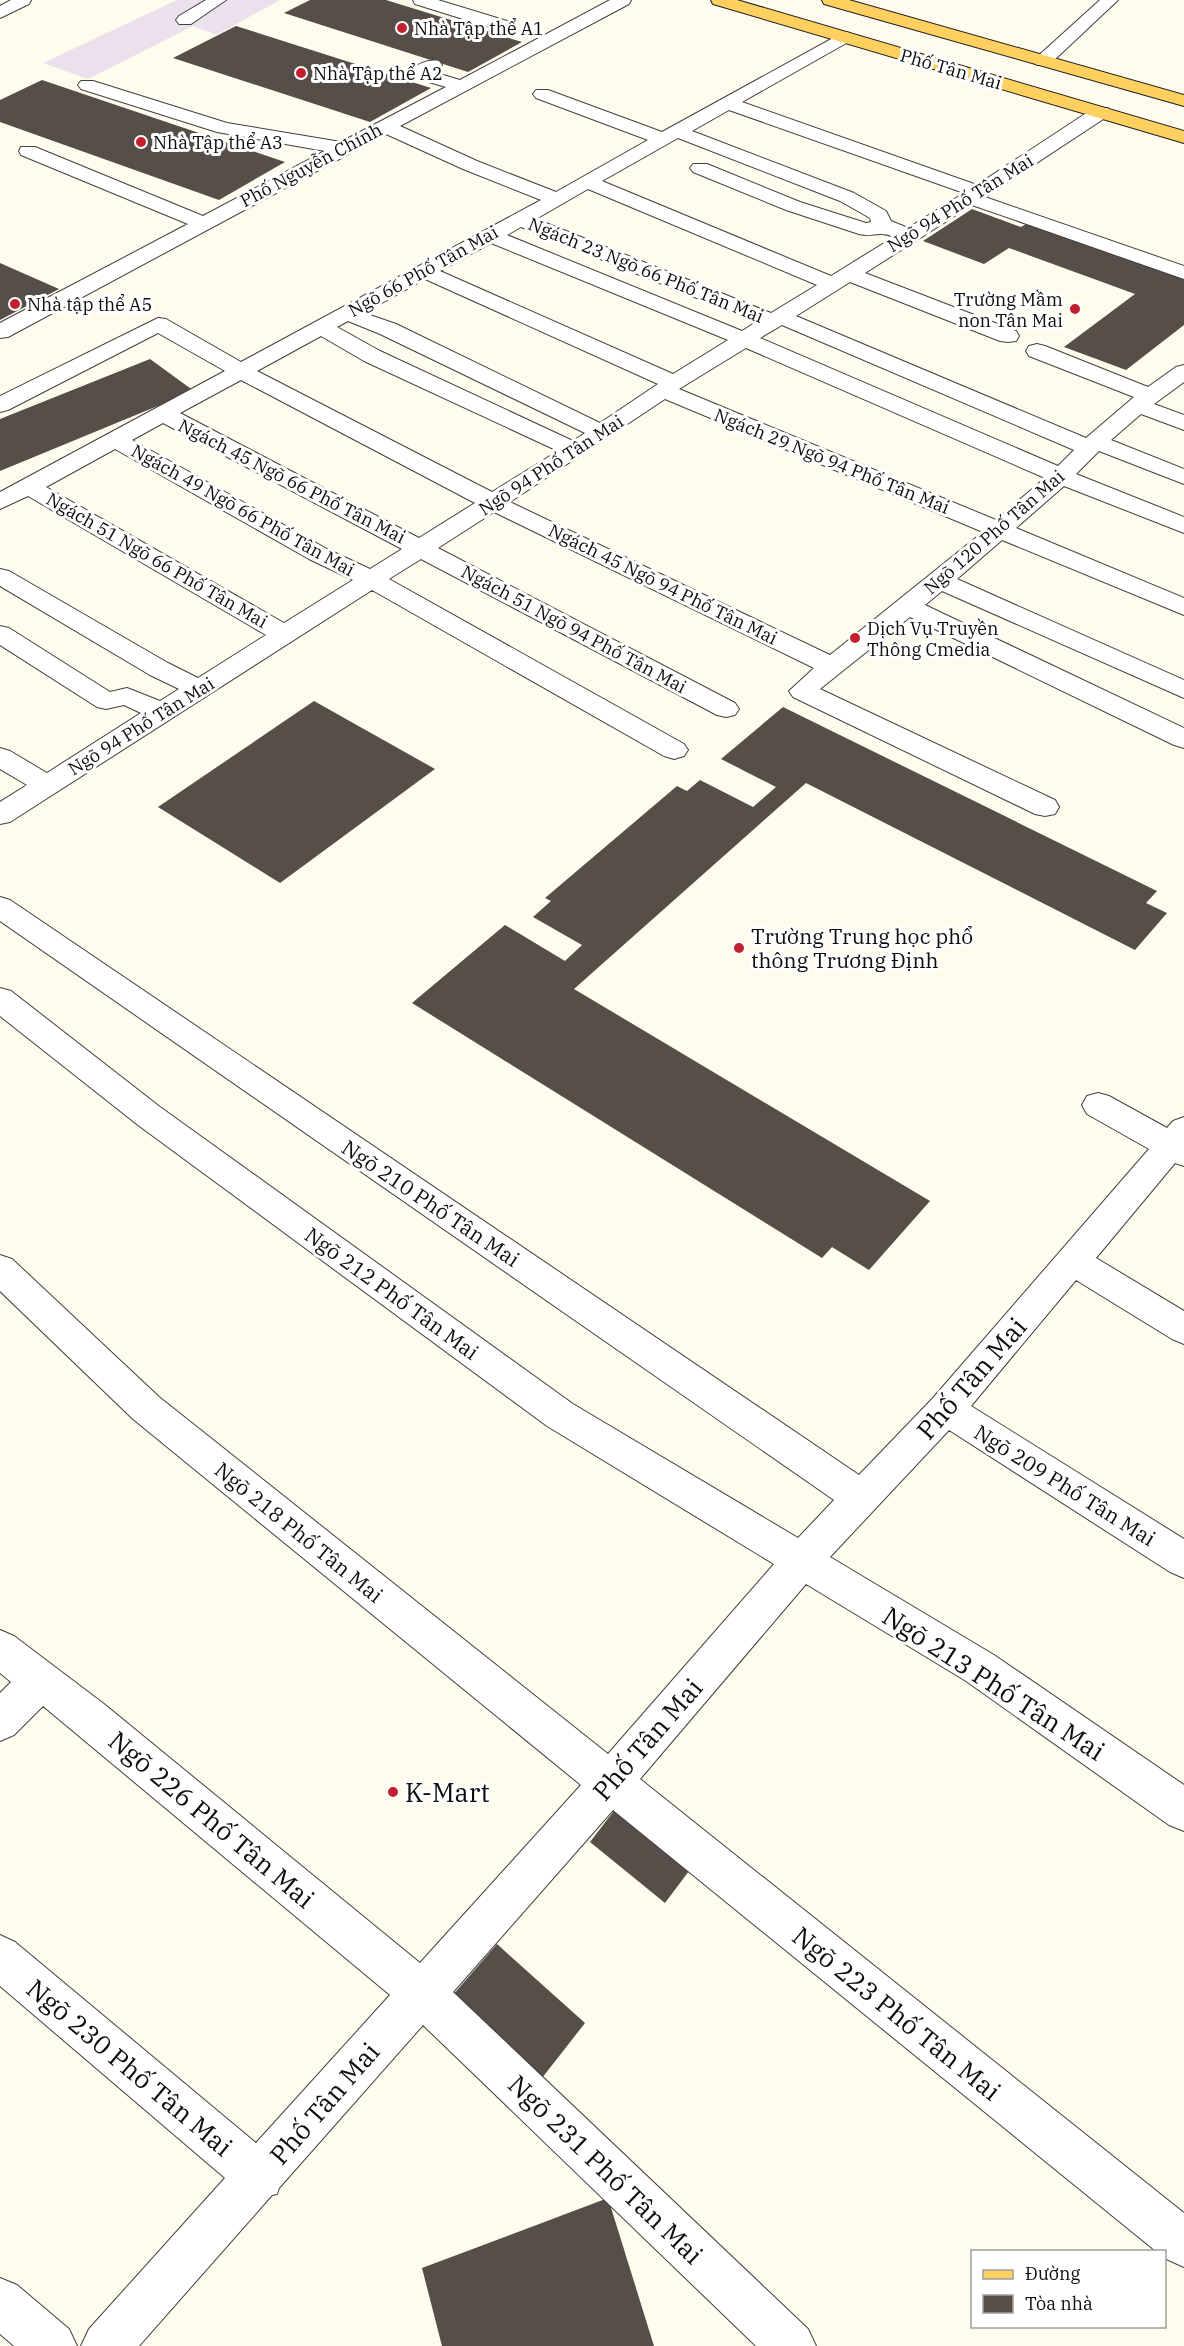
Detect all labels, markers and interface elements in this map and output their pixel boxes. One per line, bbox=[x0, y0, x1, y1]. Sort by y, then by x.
place label: Nhà Tập thể A1 bbox=[414, 17, 544, 40]
marker: Nhà Tập thể A1 bbox=[395, 21, 409, 35]
street label: Phố Tân Mai bbox=[898, 44, 1005, 95]
place label: Nhà Tập thể A2 bbox=[313, 62, 443, 85]
marker: Nhà Tập thể A2 bbox=[294, 66, 308, 80]
street label: Phố Nguyễn Chính bbox=[236, 118, 386, 212]
place label: Nhà Tập thể A3 bbox=[153, 131, 283, 154]
marker: Nhà Tập thể A3 bbox=[134, 135, 148, 149]
street label: Ngõ 94 Phố Tân Mai bbox=[883, 149, 1038, 257]
street label: Ngách 23 Ngõ 66 Phố Tân Mai bbox=[525, 212, 767, 328]
street label: Ngõ 66 Phố Tân Mai bbox=[344, 220, 502, 322]
place label: Trường Mầm non Tân Mai bbox=[954, 288, 1063, 332]
place label: Nhà tập thể A5 bbox=[27, 293, 152, 316]
marker: Nhà tập thể A5 bbox=[8, 297, 22, 311]
marker: Trường Mầm non Tân Mai bbox=[1068, 302, 1082, 316]
street label: Ngách 29 Ngõ 94 Phố Tân Mai bbox=[711, 403, 953, 519]
street label: Ngõ 94 Phố Tân Mai bbox=[474, 409, 628, 520]
street label: Ngách 45 Ngõ 66 Phố Tân Mai bbox=[175, 414, 410, 549]
street label: Ngách 49 Ngõ 66 Phố Tân Mai bbox=[127, 439, 359, 581]
street label: Ngõ 120 Phố Tân Mai bbox=[919, 464, 1069, 599]
street label: Ngách 51 Ngõ 66 Phố Tân Mai bbox=[42, 487, 272, 633]
street label: Ngách 45 Ngõ 94 Phố Tân Mai bbox=[545, 518, 782, 650]
street label: Ngách 51 Ngõ 94 Phố Tân Mai bbox=[457, 560, 691, 698]
place label: Dịch Vụ Truyền Thông Cmedia bbox=[867, 617, 999, 661]
marker: Dịch Vụ Truyền Thông Cmedia bbox=[848, 631, 862, 645]
street label: Ngõ 94 Phố Tân Mai bbox=[64, 672, 219, 780]
place label: Trường Trung học phổ thông Trương Định bbox=[751, 922, 973, 974]
marker: Trường Trung học phổ thông Trương Định bbox=[732, 941, 746, 955]
street label: Ngõ 210 Phố Tân Mai bbox=[337, 1133, 525, 1273]
street label: Ngõ 212 Phố Tân Mai bbox=[299, 1220, 485, 1366]
street label: Phố Tân Mai bbox=[909, 1310, 1033, 1446]
street label: Ngõ 209 Phố Tân Mai bbox=[969, 1418, 1161, 1552]
street label: Ngõ 218 Phố Tân Mai bbox=[209, 1455, 389, 1609]
street label: Ngõ 213 Phố Tân Mai bbox=[876, 1598, 1112, 1768]
street label: Phố Tân Mai bbox=[585, 1671, 709, 1807]
street label: Ngõ 226 Phố Tân Mai bbox=[102, 1723, 322, 1915]
place label: K-Mart bbox=[405, 1775, 490, 1809]
marker: K-Mart bbox=[386, 1785, 400, 1799]
street label: Ngõ 223 Phố Tân Mai bbox=[786, 1918, 1008, 2108]
street label: Ngõ 230 Phố Tân Mai bbox=[20, 1971, 240, 2163]
street label: Phố Tân Mai bbox=[262, 2035, 386, 2171]
street label: Ngõ 231 Phố Tân Mai bbox=[501, 2067, 711, 2271]
legend bbox=[971, 2250, 1166, 2328]
text: Đường bbox=[1025, 2262, 1081, 2285]
text: Tòa nhà bbox=[1025, 2292, 1093, 2315]

